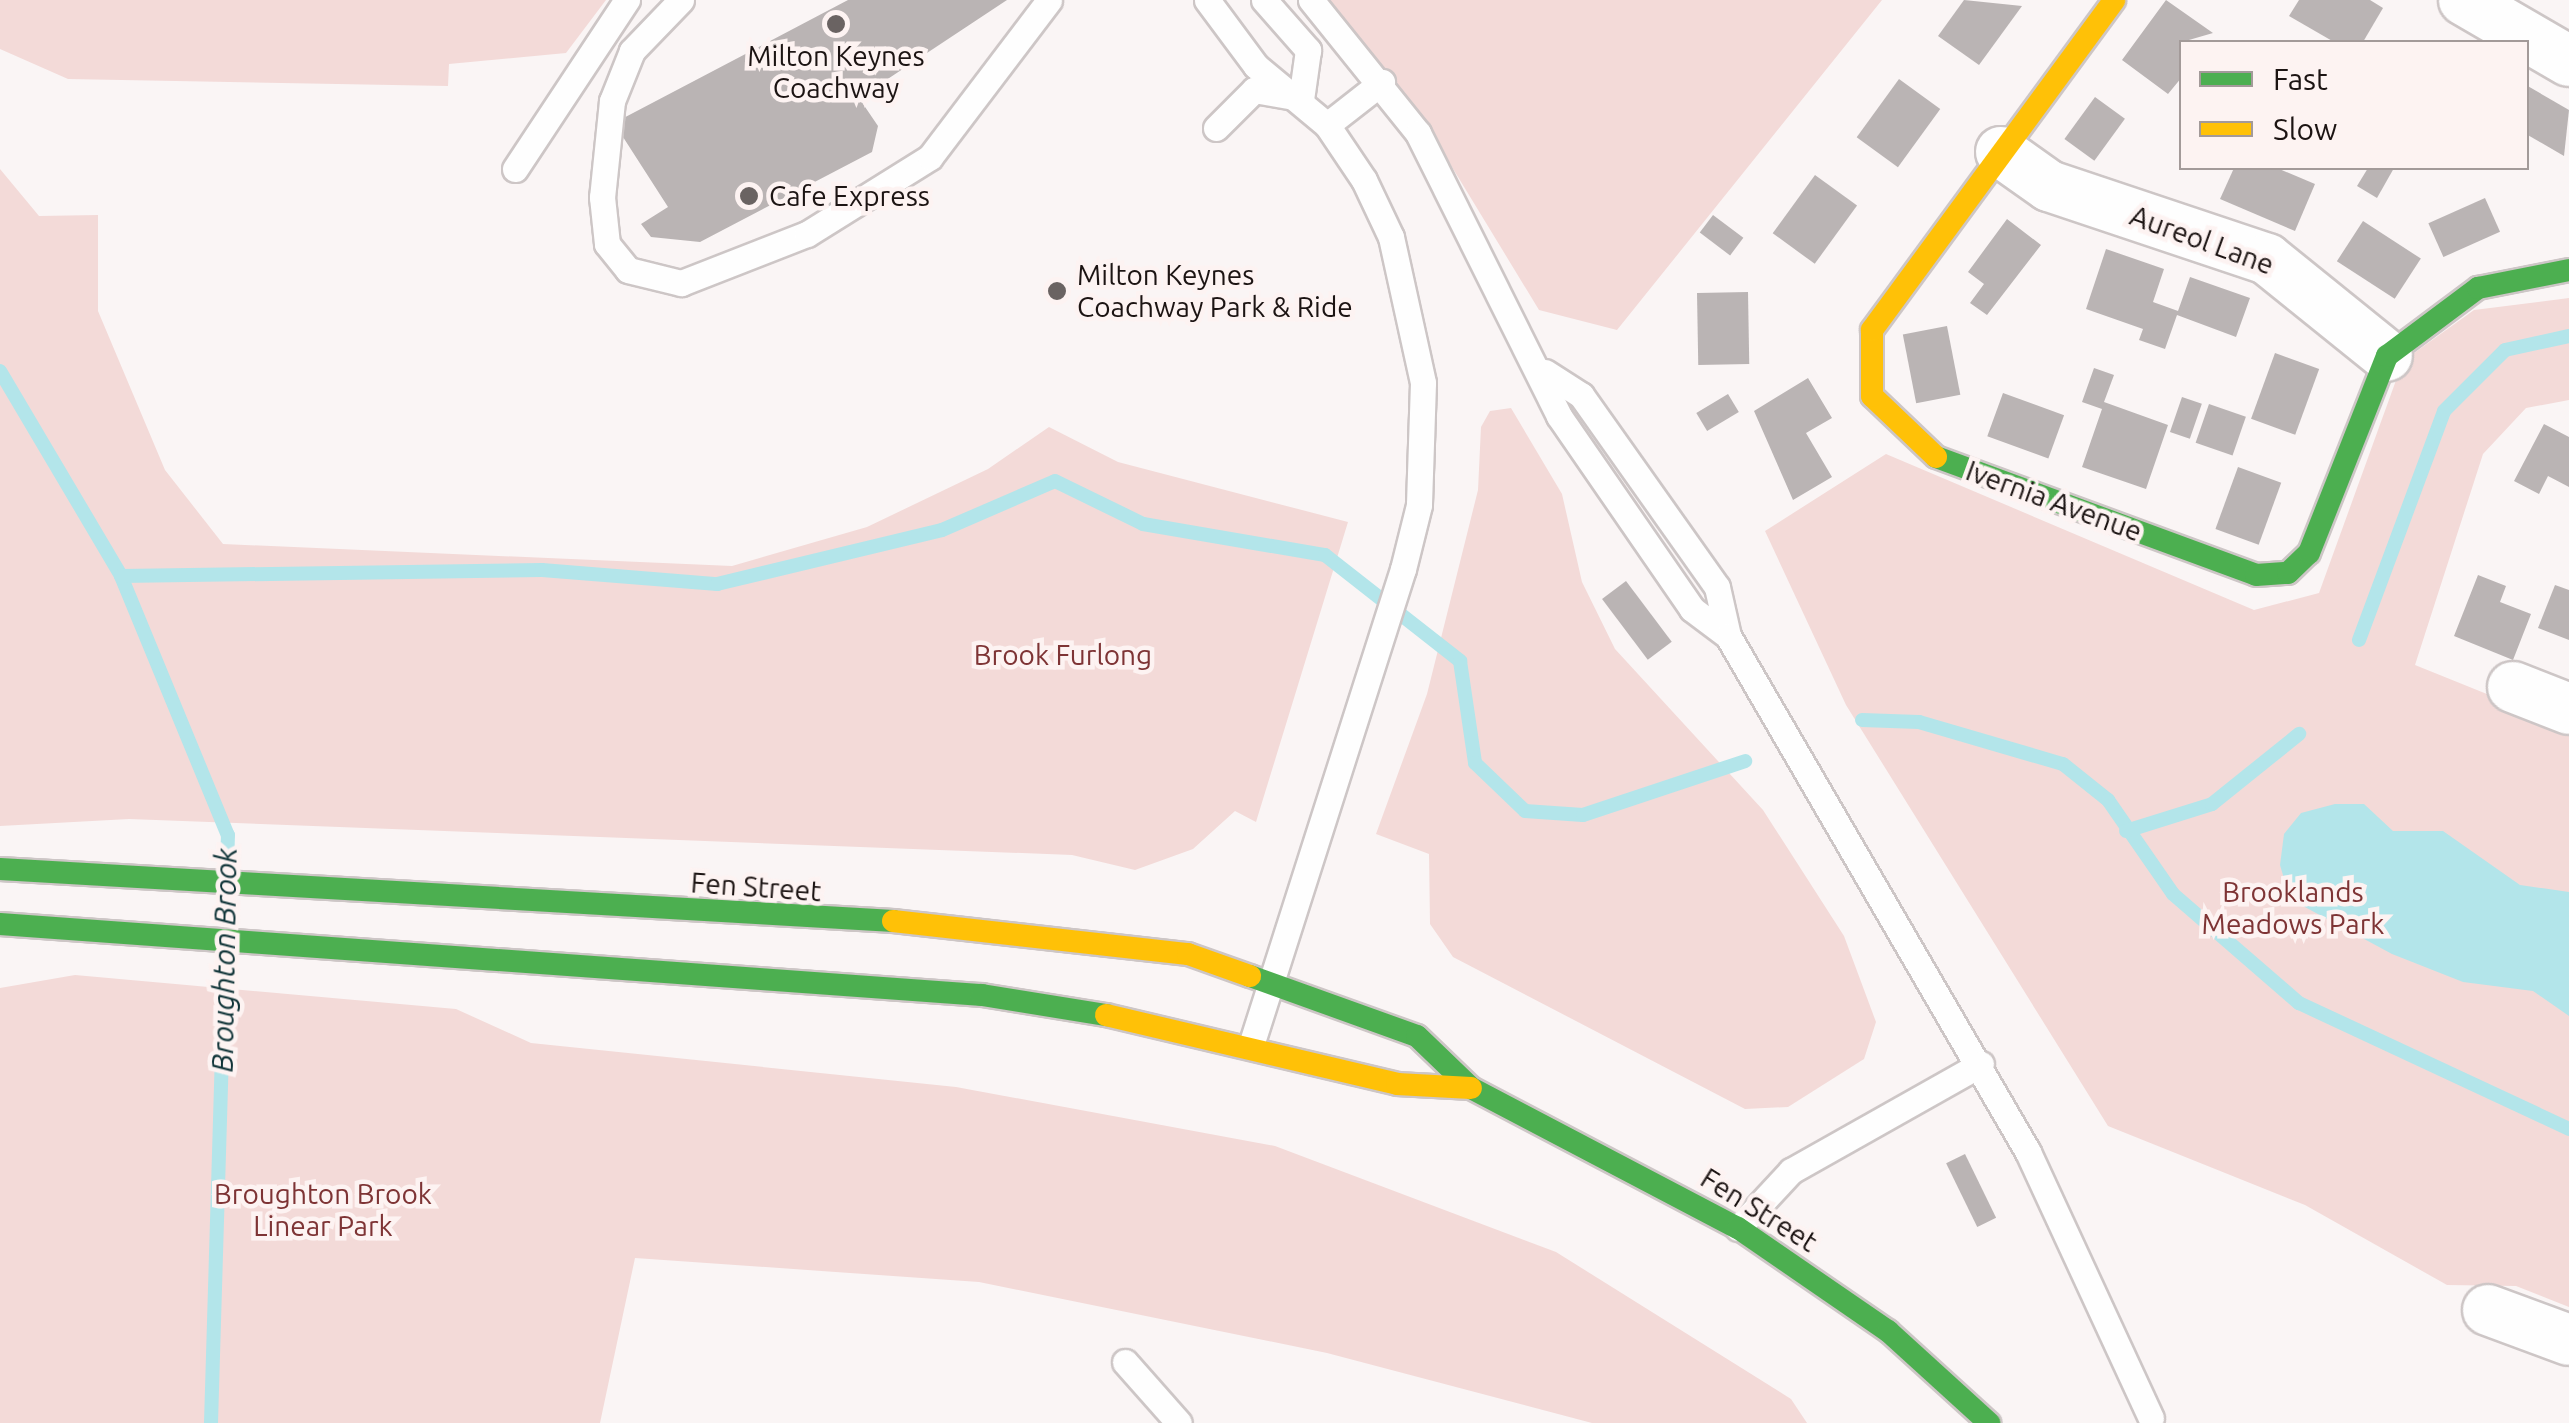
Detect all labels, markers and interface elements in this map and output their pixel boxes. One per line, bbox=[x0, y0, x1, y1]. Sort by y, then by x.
marker: Milton Keynes Coachway bbox=[825, 13, 847, 35]
place label: Milton Keynes Coachway bbox=[747, 39, 925, 105]
legend bbox=[2179, 40, 2529, 170]
text: Fast bbox=[2273, 62, 2328, 96]
text: Slow bbox=[2273, 112, 2337, 146]
place label: Cafe Express bbox=[769, 179, 930, 213]
marker: Cafe Express bbox=[738, 185, 760, 207]
street label: Aureol Lane bbox=[2126, 198, 2278, 282]
place label: Milton Keynes Coachway Park & Ride bbox=[1077, 258, 1353, 324]
marker: Milton Keynes Coachway Park & Ride bbox=[1046, 280, 1068, 302]
street label: Ivernia Avenue bbox=[1961, 454, 2147, 548]
park label: Brook Furlong bbox=[974, 638, 1152, 672]
water label: Broughton Brook bbox=[204, 847, 244, 1073]
street label: Fen Street bbox=[690, 866, 822, 908]
park label: Brooklands Meadows Park bbox=[2202, 875, 2384, 941]
street label: Fen Street bbox=[1695, 1161, 1823, 1259]
park label: Broughton Brook Linear Park bbox=[214, 1177, 432, 1243]

